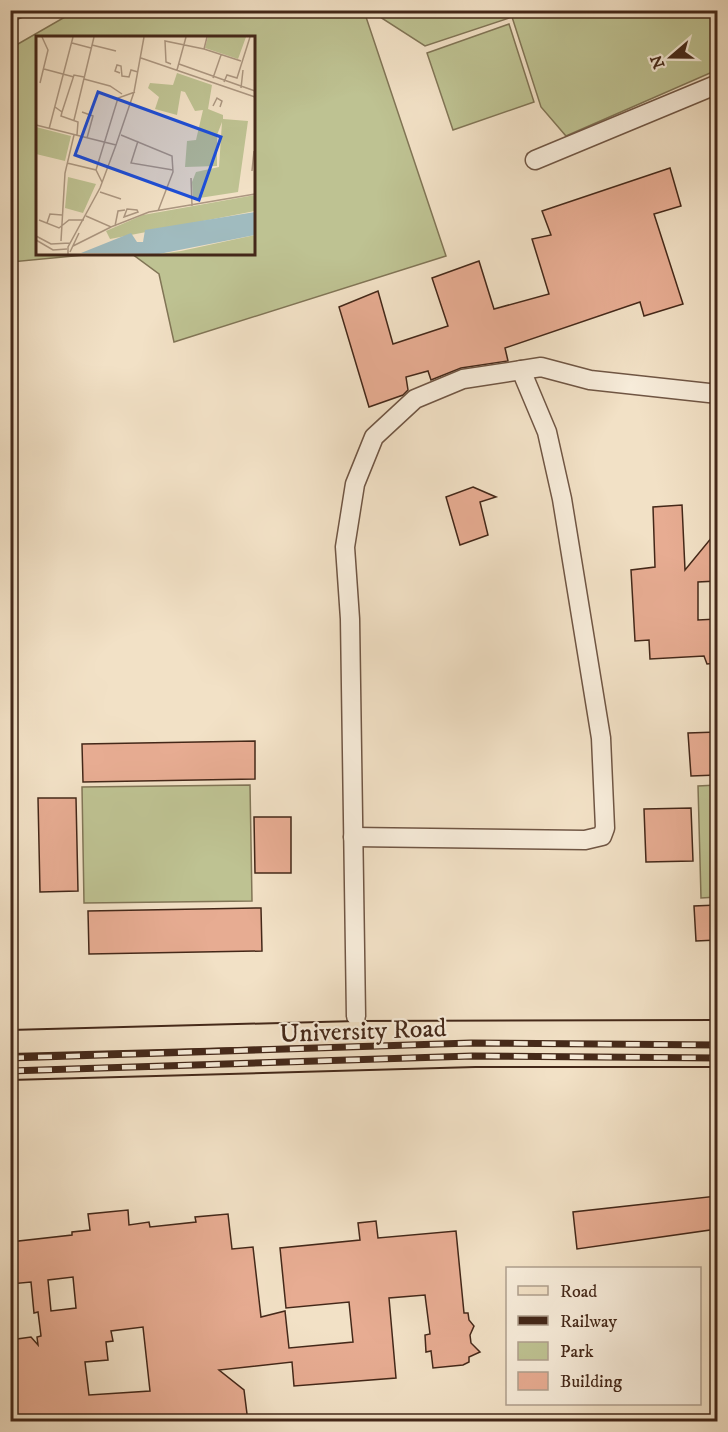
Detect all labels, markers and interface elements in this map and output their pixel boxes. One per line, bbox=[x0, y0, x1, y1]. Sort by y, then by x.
north arrow bbox=[641, 27, 701, 87]
inset map bbox=[36, 36, 255, 255]
text: N bbox=[646, 52, 669, 71]
street label: University Road bbox=[279, 1012, 447, 1051]
legend bbox=[506, 1267, 701, 1405]
text: Road bbox=[560, 1281, 597, 1303]
text: Railway bbox=[560, 1311, 618, 1333]
text: Park bbox=[560, 1341, 594, 1363]
text: Building bbox=[560, 1371, 622, 1393]

